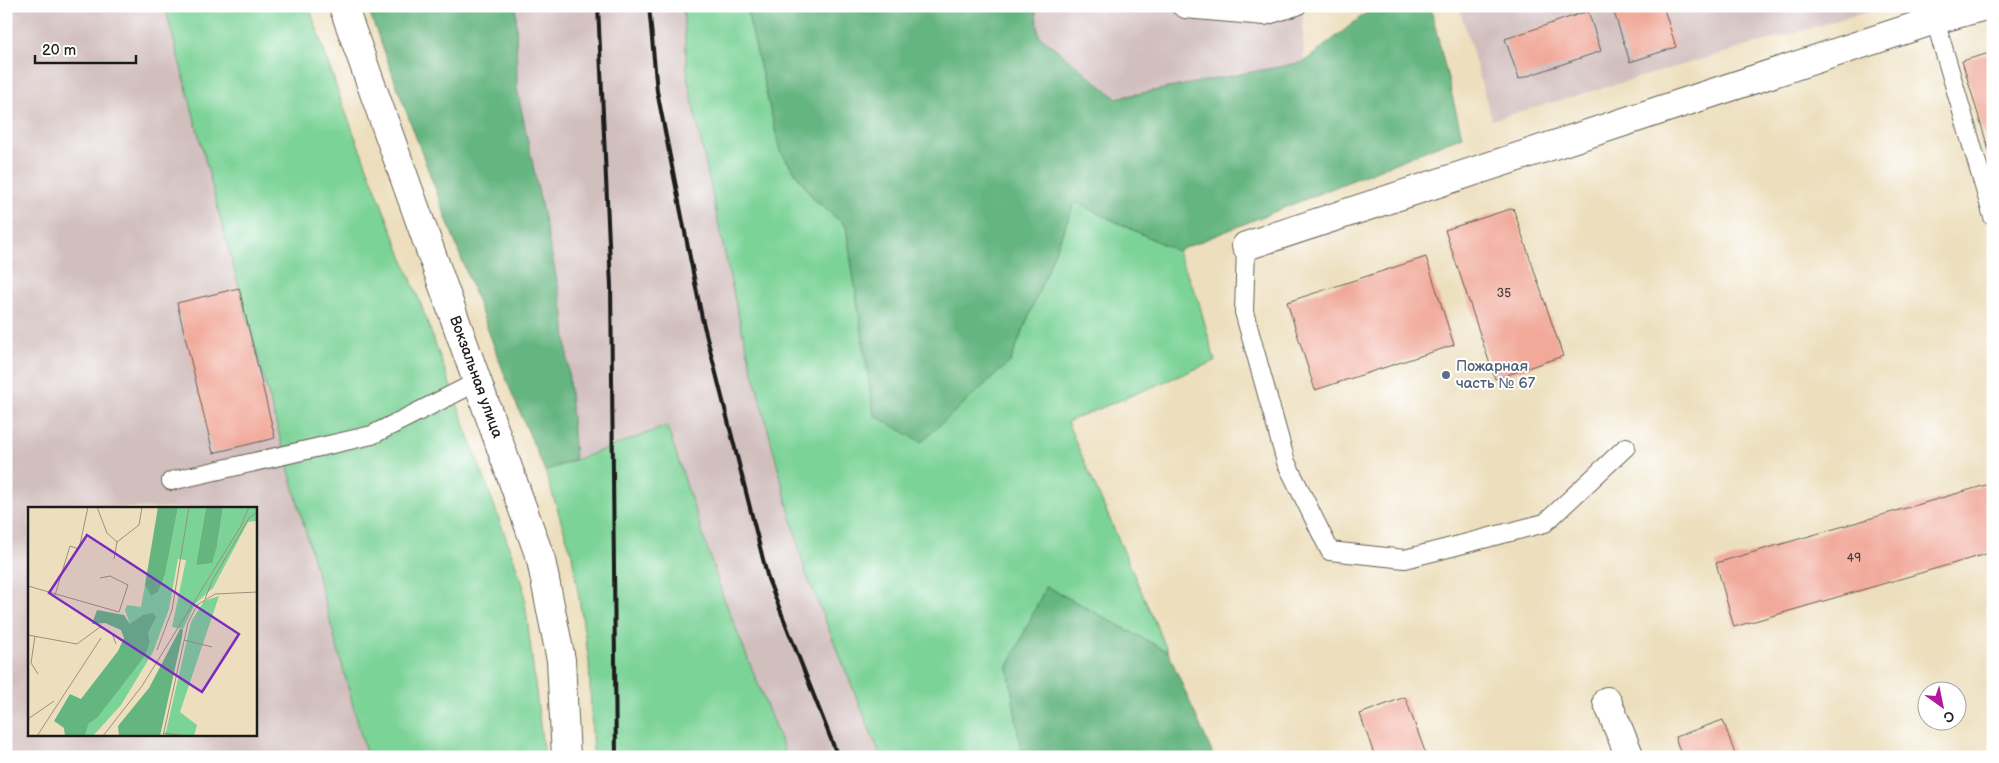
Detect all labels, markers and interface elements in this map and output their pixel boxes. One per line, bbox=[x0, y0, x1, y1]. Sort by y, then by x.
scale bar bbox=[35, 32, 136, 64]
text: 20 m bbox=[42, 41, 76, 60]
house number: 35 bbox=[1497, 286, 1511, 301]
street label: Вокзальная улица bbox=[445, 313, 507, 441]
place label: Пожарная часть № 67 bbox=[1456, 357, 1536, 393]
marker: Пожарная часть № 67 bbox=[1440, 369, 1452, 381]
inset map bbox=[28, 507, 256, 736]
house number: 49 bbox=[1847, 551, 1861, 566]
north arrow bbox=[1916, 680, 1966, 730]
text: С bbox=[1940, 707, 1958, 726]

